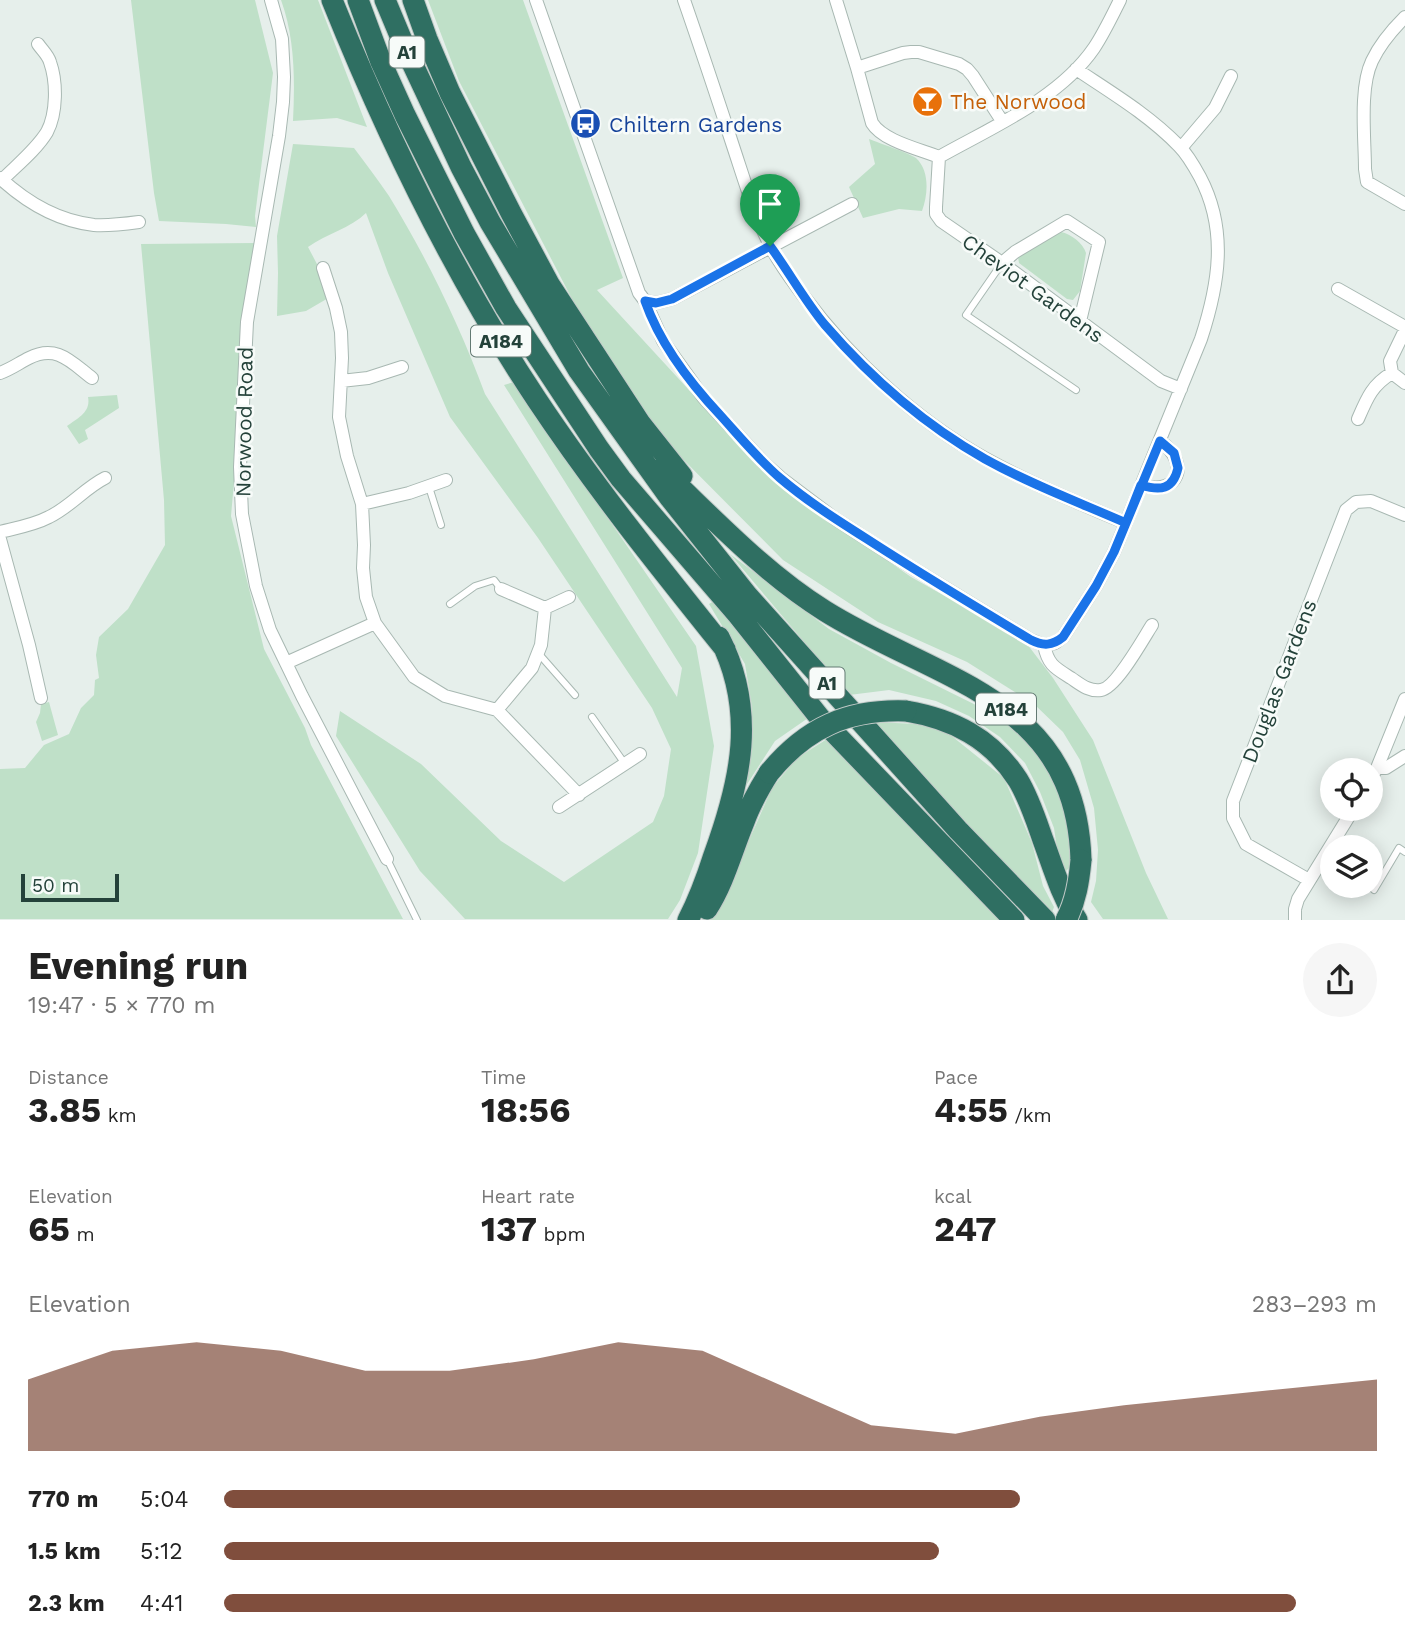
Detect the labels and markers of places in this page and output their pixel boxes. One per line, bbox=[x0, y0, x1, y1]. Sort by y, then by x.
bar icon: The Norwood bbox=[910, 84, 944, 118]
place label: The Norwood bbox=[950, 89, 1087, 114]
bus stop icon: Chiltern Gardens bbox=[569, 107, 603, 141]
place label: Chiltern Gardens bbox=[609, 112, 782, 137]
pin bbox=[740, 174, 800, 246]

